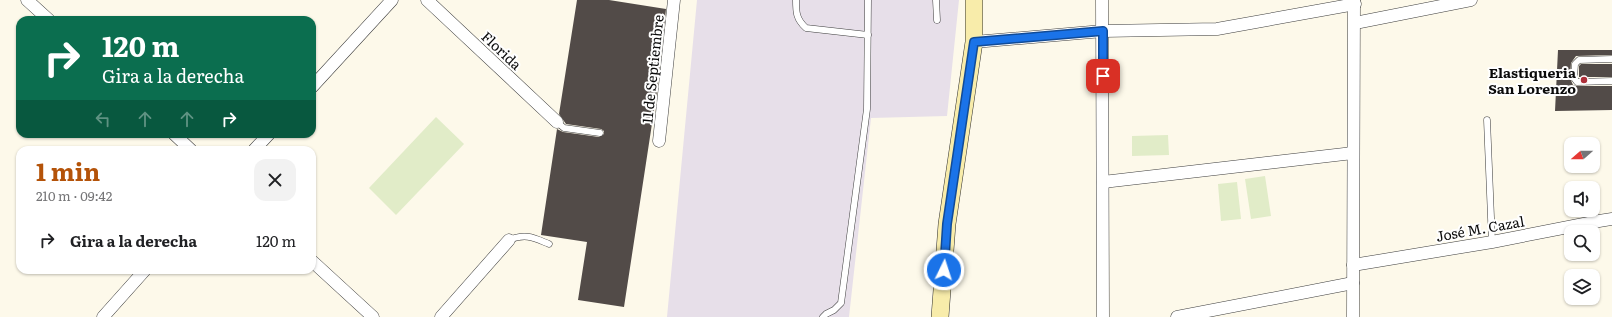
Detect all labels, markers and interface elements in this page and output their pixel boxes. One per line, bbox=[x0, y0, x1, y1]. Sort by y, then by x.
street label: 11 de Septiembre bbox=[636, 14, 668, 124]
text: 120 m bbox=[102, 24, 179, 66]
street label: Florida bbox=[478, 26, 527, 74]
icon: right bbox=[36, 32, 88, 84]
pin bbox=[1086, 59, 1120, 93]
text: Gira a la derecha bbox=[102, 62, 244, 89]
place label: Elastiqueria San Lorenzo bbox=[1488, 62, 1577, 98]
icon: arrive bbox=[1092, 65, 1114, 87]
marker: Elastiqueria San Lorenzo bbox=[1579, 75, 1589, 85]
icon: left bbox=[92, 108, 114, 130]
icon: ahead bbox=[134, 108, 156, 130]
icon: ahead bbox=[176, 108, 198, 130]
icon: right bbox=[218, 108, 240, 130]
north arrow bbox=[1564, 137, 1600, 173]
map controls bbox=[1564, 137, 1600, 305]
text: 1 min bbox=[36, 153, 100, 188]
button: close bbox=[254, 159, 296, 201]
button: sound bbox=[1564, 181, 1600, 217]
text: 210 m · 09:42 bbox=[36, 186, 112, 205]
street label: José M. Cazal bbox=[1434, 210, 1526, 246]
button: search bbox=[1564, 225, 1600, 261]
icon: right bbox=[36, 229, 58, 251]
text: Gira a la derecha bbox=[70, 229, 197, 252]
text: 120 m bbox=[256, 229, 296, 252]
position arrow bbox=[923, 249, 965, 291]
button: layers bbox=[1564, 269, 1600, 305]

